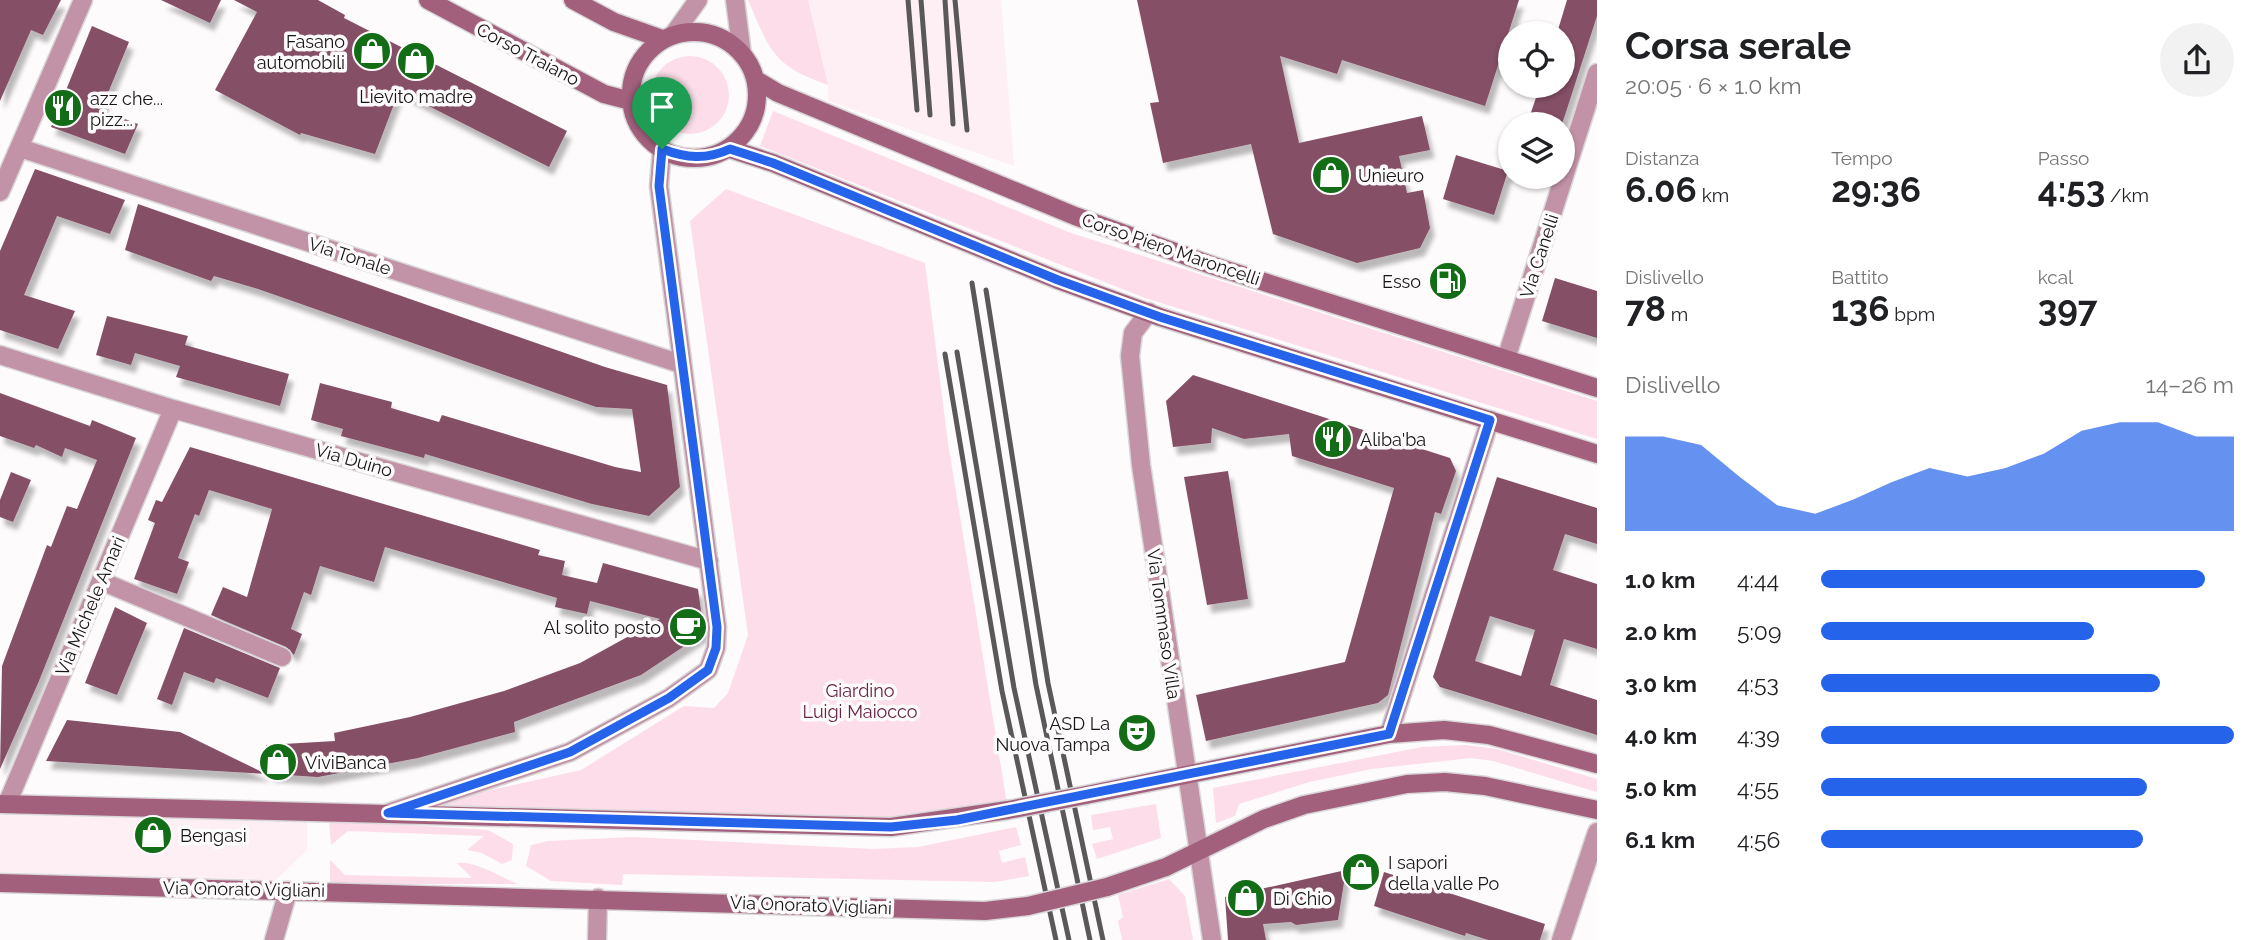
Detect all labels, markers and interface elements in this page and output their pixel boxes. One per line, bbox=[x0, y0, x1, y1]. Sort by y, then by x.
street label: Corso Traiano bbox=[473, 18, 583, 90]
map controls bbox=[1498, 21, 1575, 189]
button: locate bbox=[1498, 21, 1575, 98]
text: Corsa serale bbox=[1625, 23, 1851, 68]
button: share bbox=[2160, 23, 2234, 97]
shop icon: Fasano automobili bbox=[351, 30, 393, 72]
place label: Fasano automobili bbox=[257, 31, 345, 73]
shop icon: Lievito madre bbox=[395, 40, 437, 82]
text: 20:05 · 6 × 1.0 km bbox=[1625, 72, 1802, 99]
pin bbox=[632, 77, 692, 149]
place label: Lievito madre bbox=[359, 86, 473, 107]
restaurant icon: azz che... pizz... bbox=[42, 87, 84, 129]
place label: azz che... pizz... bbox=[90, 88, 163, 130]
icon: arrive bbox=[643, 88, 681, 126]
button: layers bbox=[1498, 112, 1575, 189]
text: Distanza bbox=[1625, 147, 1699, 169]
text: Tempo bbox=[1831, 147, 1892, 169]
text: Passo bbox=[2038, 147, 2089, 169]
shop icon: Unieuro bbox=[1310, 154, 1352, 196]
place label: Unieuro bbox=[1358, 165, 1424, 186]
text: 6.06 bbox=[1625, 169, 1697, 210]
text: 29:36 bbox=[1831, 169, 1921, 210]
text: 4:53 bbox=[2038, 169, 2105, 210]
text: km bbox=[1697, 184, 1729, 206]
text: /km bbox=[2105, 184, 2149, 206]
street label: Corso Piero Maroncelli bbox=[1079, 209, 1263, 289]
street label: Via Canelli bbox=[1515, 211, 1563, 301]
street label: Via Tonale bbox=[306, 233, 394, 279]
fuel station icon: Esso bbox=[1427, 260, 1469, 302]
text: Dislivello bbox=[1625, 266, 1704, 288]
text: Battito bbox=[1831, 266, 1889, 288]
text: kcal bbox=[2038, 266, 2073, 288]
place label: Esso bbox=[1382, 271, 1421, 292]
text: 78 bbox=[1625, 288, 1666, 329]
text: 136 bbox=[1831, 288, 1889, 329]
text: 397 bbox=[2038, 288, 2097, 329]
text: m bbox=[1666, 303, 1688, 325]
text: bpm bbox=[1889, 303, 1935, 325]
text: Dislivello bbox=[1625, 371, 1720, 398]
text: 14–26 m bbox=[2146, 371, 2234, 398]
restaurant icon: Aliba'ba bbox=[1312, 418, 1354, 460]
place label: Aliba'ba bbox=[1360, 429, 1426, 450]
street label: Via Duino bbox=[313, 439, 395, 481]
street label: Via Michele Amari bbox=[51, 533, 129, 679]
street label: Via Tommaso Villa bbox=[1143, 547, 1185, 701]
text: 1.0 km bbox=[1625, 566, 1695, 593]
text: 4:44 bbox=[1737, 566, 1779, 593]
cafe icon: Al solito posto bbox=[667, 606, 709, 648]
place label: Al solito posto bbox=[543, 617, 661, 638]
text: 2.0 km bbox=[1625, 618, 1697, 645]
text: 5:09 bbox=[1737, 618, 1781, 645]
text: 3.0 km bbox=[1625, 670, 1697, 697]
text: 4:53 bbox=[1737, 670, 1779, 697]
park label: Giardino Luigi Maiocco bbox=[802, 680, 918, 722]
theatre icon: ASD La Nuova Tampa bbox=[1116, 712, 1158, 754]
place label: ASD La Nuova Tampa bbox=[995, 713, 1110, 755]
text: 4.0 km bbox=[1625, 722, 1697, 749]
text: 4:39 bbox=[1737, 722, 1780, 749]
shop icon: ViviBanca bbox=[257, 741, 299, 783]
place label: ViviBanca bbox=[305, 752, 387, 773]
text: 5.0 km bbox=[1625, 774, 1697, 801]
text: 4:55 bbox=[1737, 774, 1779, 801]
shop icon: Bengasi bbox=[132, 814, 174, 856]
place label: Bengasi bbox=[180, 825, 247, 846]
text: 6.1 km bbox=[1625, 826, 1695, 853]
text: 4:56 bbox=[1737, 826, 1780, 853]
shop icon: I sapori della valle Po bbox=[1340, 851, 1382, 893]
place label: I sapori della valle Po bbox=[1388, 852, 1500, 894]
street label: Via Onorato Vigliani bbox=[163, 877, 325, 901]
shop icon: Di Chio bbox=[1225, 877, 1267, 919]
place label: Di Chio bbox=[1273, 888, 1332, 909]
street label: Via Onorato Vigliani bbox=[730, 892, 892, 918]

